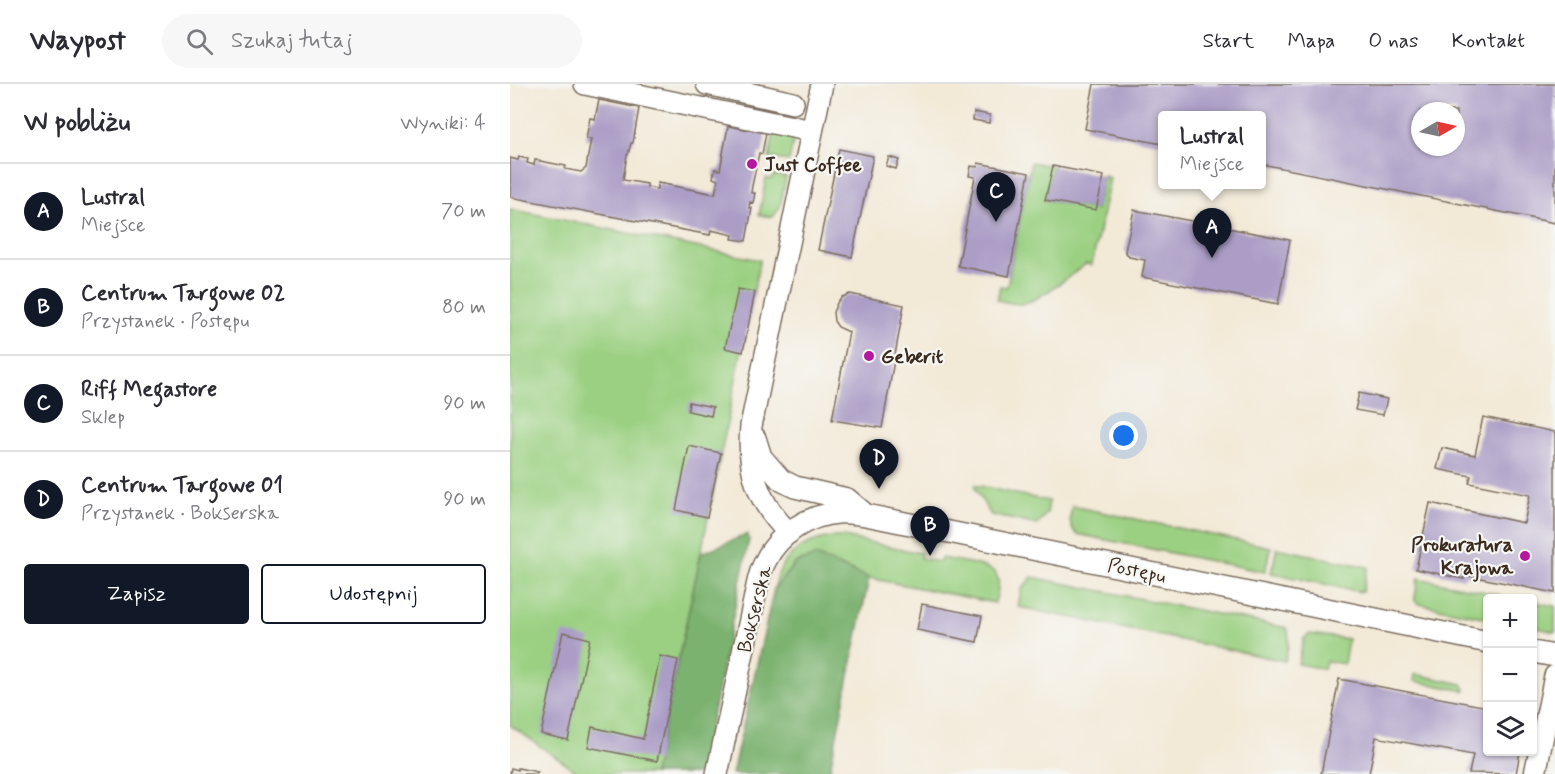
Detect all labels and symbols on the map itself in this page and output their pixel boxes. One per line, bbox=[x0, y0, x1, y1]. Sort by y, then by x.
north arrow bbox=[1411, 102, 1465, 156]
place label: Just Coffee bbox=[764, 152, 862, 179]
marker: Just Coffee bbox=[745, 157, 759, 171]
pin: C bbox=[976, 172, 1016, 222]
pin: A bbox=[1192, 208, 1232, 258]
place label: Geberit bbox=[881, 344, 944, 371]
marker: Geberit bbox=[862, 349, 876, 363]
your location bbox=[1109, 421, 1138, 450]
pin: D bbox=[860, 440, 898, 489]
pin: B bbox=[910, 506, 950, 556]
place label: Prokuratura Krajowa bbox=[1411, 532, 1514, 582]
marker: Prokuratura Krajowa bbox=[1518, 549, 1532, 563]
street label: Postępu bbox=[1105, 552, 1168, 591]
street label: Bokserska bbox=[732, 562, 780, 656]

